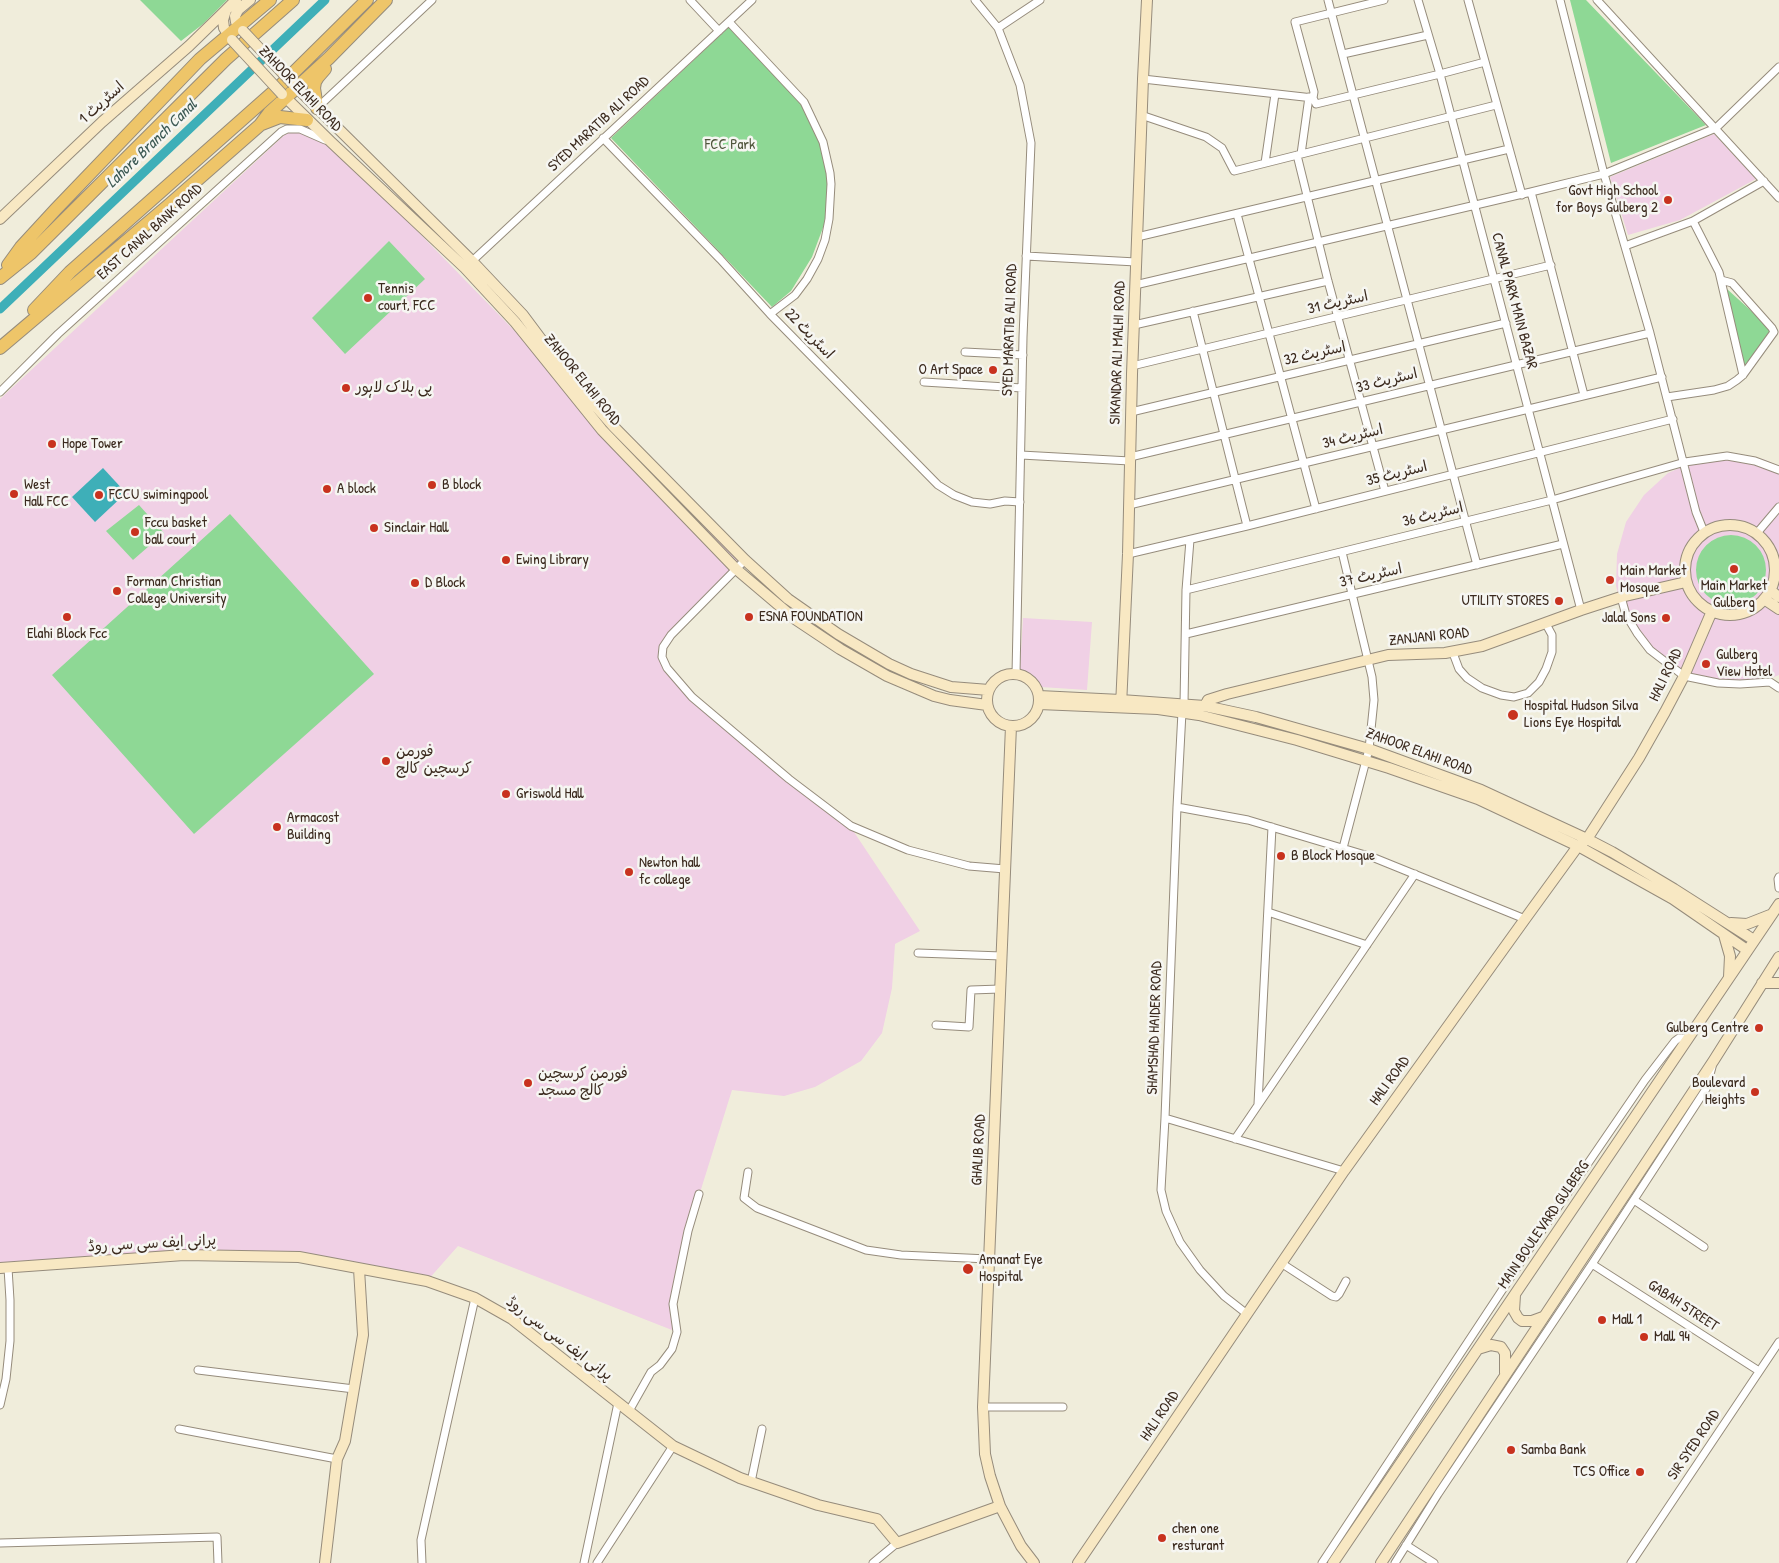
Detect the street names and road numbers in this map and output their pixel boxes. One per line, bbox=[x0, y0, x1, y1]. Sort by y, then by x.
street label: ZAHOOR ELAHI ROAD bbox=[255, 42, 345, 136]
street label: SYED MARATIB ALI ROAD bbox=[545, 72, 653, 176]
street label: اسٹریٹ 1 bbox=[76, 78, 128, 128]
street label: EAST CANAL BANK ROAD bbox=[94, 180, 206, 284]
street label: CANAL PARK MAIN BAZAR bbox=[1487, 231, 1541, 371]
street label: SYED MARATIB ALI ROAD bbox=[999, 264, 1021, 396]
street label: SIKANDAR ALI MALHI ROAD bbox=[1107, 281, 1129, 425]
street label: اسٹریٹ 31 bbox=[1306, 287, 1370, 319]
street label: اسٹریٹ 22 bbox=[781, 305, 837, 363]
street label: ZAHOOR ELAHI ROAD bbox=[540, 331, 624, 429]
street label: اسٹریٹ 32 bbox=[1282, 338, 1348, 370]
street label: اسٹریٹ 33 bbox=[1354, 365, 1420, 397]
street label: اسٹریٹ 34 bbox=[1321, 421, 1385, 453]
street label: اسٹریٹ 35 bbox=[1365, 458, 1429, 490]
street label: اسٹریٹ 36 bbox=[1401, 499, 1465, 531]
street label: اسٹریٹ 37 bbox=[1338, 560, 1404, 592]
street label: ZANJANI ROAD bbox=[1388, 624, 1470, 650]
street label: HALI ROAD bbox=[1646, 646, 1686, 704]
street label: ZAHOOR ELAHI ROAD bbox=[1363, 724, 1475, 780]
street label: SHAMSHAD HAIDER ROAD bbox=[1144, 961, 1166, 1095]
street label: HALI ROAD bbox=[1366, 1053, 1414, 1109]
street label: GHALIB ROAD bbox=[968, 1114, 990, 1186]
street label: MAIN BOULEVARD GULBERG bbox=[1495, 1158, 1593, 1292]
street label: پرانی ایف سی سی روڈ bbox=[87, 1232, 217, 1256]
street label: GABAH STREET bbox=[1644, 1276, 1722, 1336]
street label: پرانی ایف سی سی روڈ bbox=[502, 1293, 616, 1385]
street label: HALI ROAD bbox=[1137, 1388, 1183, 1444]
street label: SIR SYED ROAD bbox=[1664, 1406, 1724, 1484]

